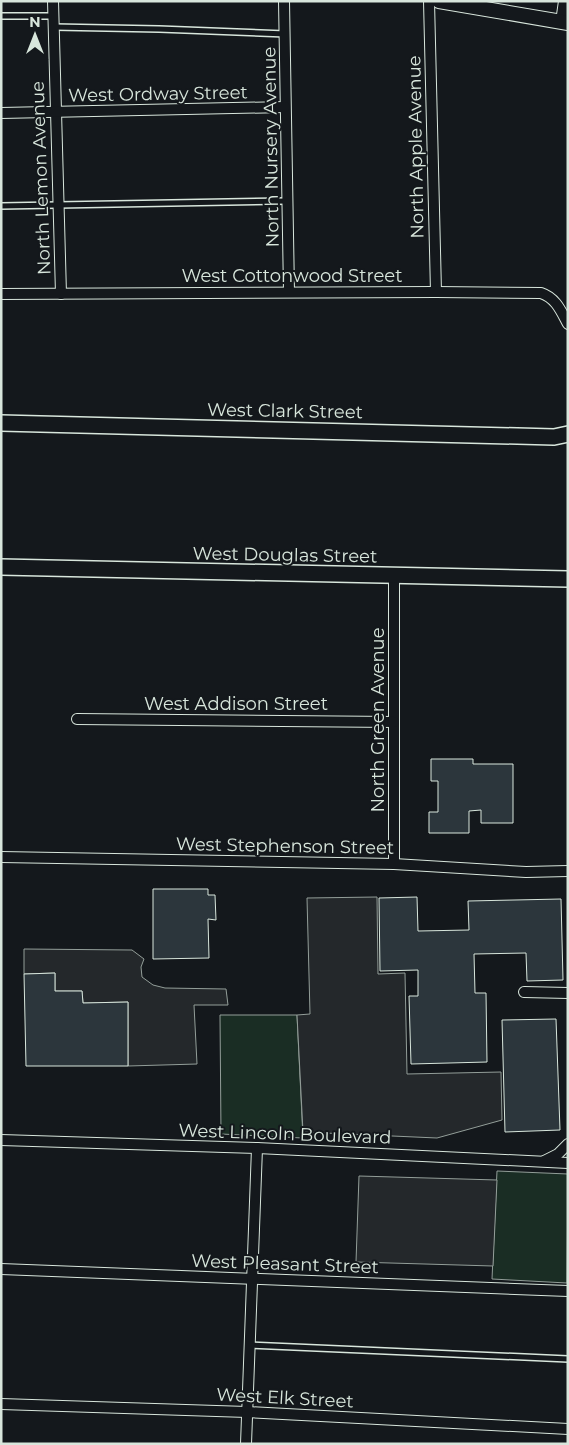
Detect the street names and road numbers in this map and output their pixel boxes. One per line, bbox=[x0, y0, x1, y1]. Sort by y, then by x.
street label: North Nursery Avenue bbox=[258, 46, 284, 248]
street label: North Apple Avenue bbox=[403, 55, 429, 239]
street label: North Lemon Avenue bbox=[27, 80, 55, 275]
street label: West Ordway Street bbox=[68, 81, 248, 107]
street label: West Cottonwood Street bbox=[181, 265, 403, 287]
street label: West Clark Street bbox=[207, 399, 363, 423]
street label: West Douglas Street bbox=[192, 542, 378, 568]
street label: North Green Avenue bbox=[367, 627, 389, 813]
street label: West Addison Street bbox=[144, 693, 328, 715]
street label: West Stephenson Street bbox=[176, 833, 394, 859]
street label: West Lincoln Boulevard bbox=[178, 1119, 392, 1149]
street label: West Pleasant Street bbox=[191, 1250, 379, 1278]
street label: West Elk Street bbox=[216, 1383, 354, 1413]

